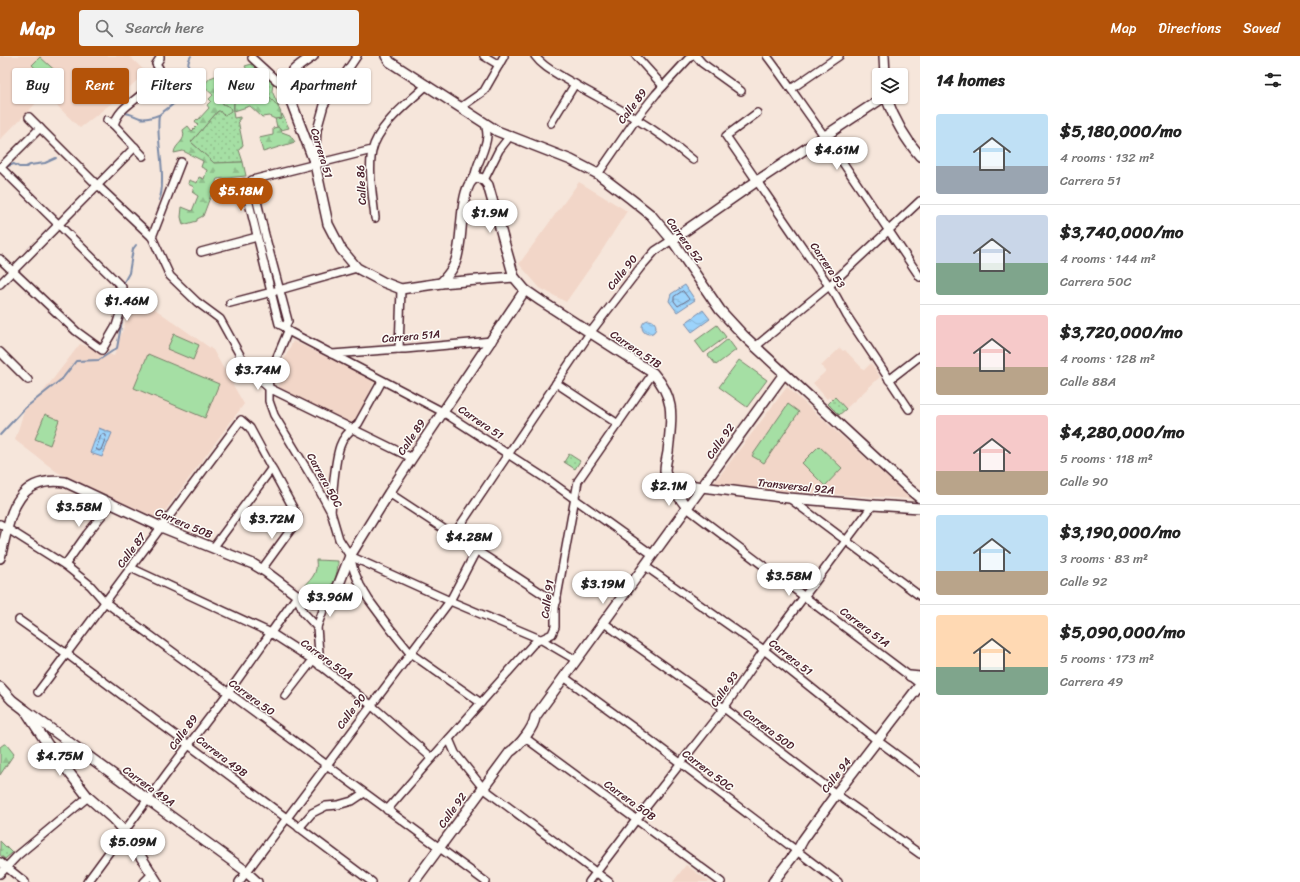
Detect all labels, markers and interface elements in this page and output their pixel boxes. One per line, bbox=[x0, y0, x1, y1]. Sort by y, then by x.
search box bbox=[79, 10, 359, 46]
text: Map bbox=[20, 12, 55, 45]
text: Search here bbox=[125, 15, 204, 41]
text: Map bbox=[1110, 16, 1136, 41]
text: Directions bbox=[1158, 16, 1221, 41]
text: Saved bbox=[1243, 16, 1280, 41]
icon: search bbox=[93, 17, 115, 39]
text: 14 homes bbox=[936, 65, 1005, 95]
chip: Buy bbox=[12, 68, 64, 104]
chip: Rent bbox=[72, 68, 129, 104]
chip: Filters bbox=[137, 68, 206, 104]
chip: New bbox=[214, 68, 269, 104]
chip: Apartment bbox=[277, 68, 371, 104]
map controls bbox=[872, 68, 908, 104]
button: layers bbox=[872, 68, 908, 104]
icon: filters bbox=[1262, 69, 1284, 91]
street label: Calle 89 bbox=[613, 84, 652, 128]
text: $5,180,000/mo bbox=[1060, 116, 1182, 146]
street label: Carrera 51 bbox=[305, 126, 338, 181]
icon: home bbox=[968, 130, 1016, 178]
pin: $4.61M bbox=[804, 137, 870, 171]
text: $4.61M bbox=[815, 138, 859, 161]
text: 4 rooms · 132 m² bbox=[1060, 146, 1154, 169]
street label: Calle 86 bbox=[351, 164, 372, 205]
text: Carrera 51 bbox=[1060, 169, 1121, 192]
pin: $5.18M bbox=[208, 178, 274, 212]
text: $5.18M bbox=[219, 179, 263, 202]
pin: $1.9M bbox=[462, 200, 518, 234]
text: $1.9M bbox=[472, 201, 508, 224]
street label: Carrera 52 bbox=[661, 213, 708, 268]
text: $3,740,000/mo bbox=[1060, 217, 1183, 247]
icon: home bbox=[968, 231, 1016, 279]
street label: Carrera 53 bbox=[805, 238, 850, 292]
text: 4 rooms · 144 m² bbox=[1060, 247, 1156, 270]
street label: Calle 90 bbox=[602, 250, 643, 294]
text: Carrera 50C bbox=[1060, 270, 1132, 293]
pin: $1.46M bbox=[94, 288, 160, 322]
text: $1.46M bbox=[105, 289, 149, 312]
text: $3,720,000/mo bbox=[1060, 317, 1183, 347]
street label: Carrera 51A bbox=[381, 324, 441, 349]
street label: Carrera 51B bbox=[606, 325, 665, 374]
icon: home bbox=[968, 331, 1016, 379]
text: 4 rooms · 128 m² bbox=[1060, 347, 1155, 370]
pin: $3.74M bbox=[225, 357, 291, 391]
text: $3.74M bbox=[235, 358, 281, 381]
text: Calle 88A bbox=[1060, 370, 1116, 393]
street label: Carrera 51 bbox=[454, 400, 508, 445]
street label: Calle 89 bbox=[392, 415, 431, 459]
text: $4,280,000/mo bbox=[1060, 417, 1184, 447]
street label: Calle 92 bbox=[701, 419, 740, 463]
icon: home bbox=[968, 431, 1016, 479]
text: 5 rooms · 118 m² bbox=[1060, 447, 1153, 470]
street label: Carrera 50C bbox=[302, 449, 348, 511]
text: Calle 90 bbox=[1060, 470, 1108, 493]
pin: $2.1M bbox=[641, 473, 697, 507]
street label: Transversal 92A bbox=[757, 473, 835, 500]
text: $2.1M bbox=[651, 474, 687, 497]
pin: $3.58M bbox=[46, 494, 112, 528]
text: $3.58M bbox=[56, 495, 102, 518]
street label: Carrera 50B bbox=[152, 503, 215, 544]
pin: $3.72M bbox=[239, 506, 305, 540]
text: $3.72M bbox=[249, 507, 295, 530]
text: $3,190,000/mo bbox=[1060, 517, 1181, 547]
pin: $4.28M bbox=[436, 524, 502, 558]
text: $4.28M bbox=[446, 525, 492, 548]
street label: Calle 87 bbox=[112, 528, 151, 572]
icon: home bbox=[968, 531, 1016, 579]
text: 3 rooms · 83 m² bbox=[1060, 547, 1148, 570]
pin: $3.58M bbox=[756, 563, 822, 597]
text: $3.58M bbox=[766, 564, 812, 587]
text: Calle 92 bbox=[1060, 570, 1108, 593]
pin: $3.19M bbox=[570, 571, 636, 605]
text: $3.19M bbox=[581, 572, 625, 595]
street label: Calle 91 bbox=[535, 578, 560, 620]
pin: $3.96M bbox=[297, 584, 363, 618]
text: $3.96M bbox=[307, 585, 353, 608]
street label: Carrera 51A bbox=[836, 602, 894, 653]
text: $5,090,000/mo bbox=[1060, 617, 1185, 647]
icon: home bbox=[968, 631, 1016, 679]
street label: Carrera 50A bbox=[297, 634, 357, 685]
street label: Carrera 51 bbox=[765, 634, 817, 681]
text: 5 rooms · 173 m² bbox=[1060, 647, 1154, 670]
street label: Calle 93 bbox=[705, 667, 744, 711]
text: Carrera 49 bbox=[1060, 670, 1123, 693]
street label: Carrera 50 bbox=[224, 674, 279, 721]
street label: Calle 90 bbox=[332, 689, 371, 733]
street label: Carrera 50D bbox=[739, 704, 799, 755]
street label: Calle 89 bbox=[164, 710, 203, 754]
street label: Carrera 49B bbox=[192, 731, 252, 782]
pin: $4.75M bbox=[27, 743, 93, 777]
text: $4.75M bbox=[37, 744, 83, 767]
street label: Carrera 50C bbox=[678, 745, 738, 796]
street label: Calle 94 bbox=[816, 753, 857, 797]
street label: Carrera 49A bbox=[119, 761, 179, 812]
street label: Carrera 50B bbox=[600, 775, 660, 826]
street label: Calle 92 bbox=[433, 788, 472, 832]
pin: $5.09M bbox=[100, 829, 166, 863]
text: $5.09M bbox=[109, 830, 157, 853]

